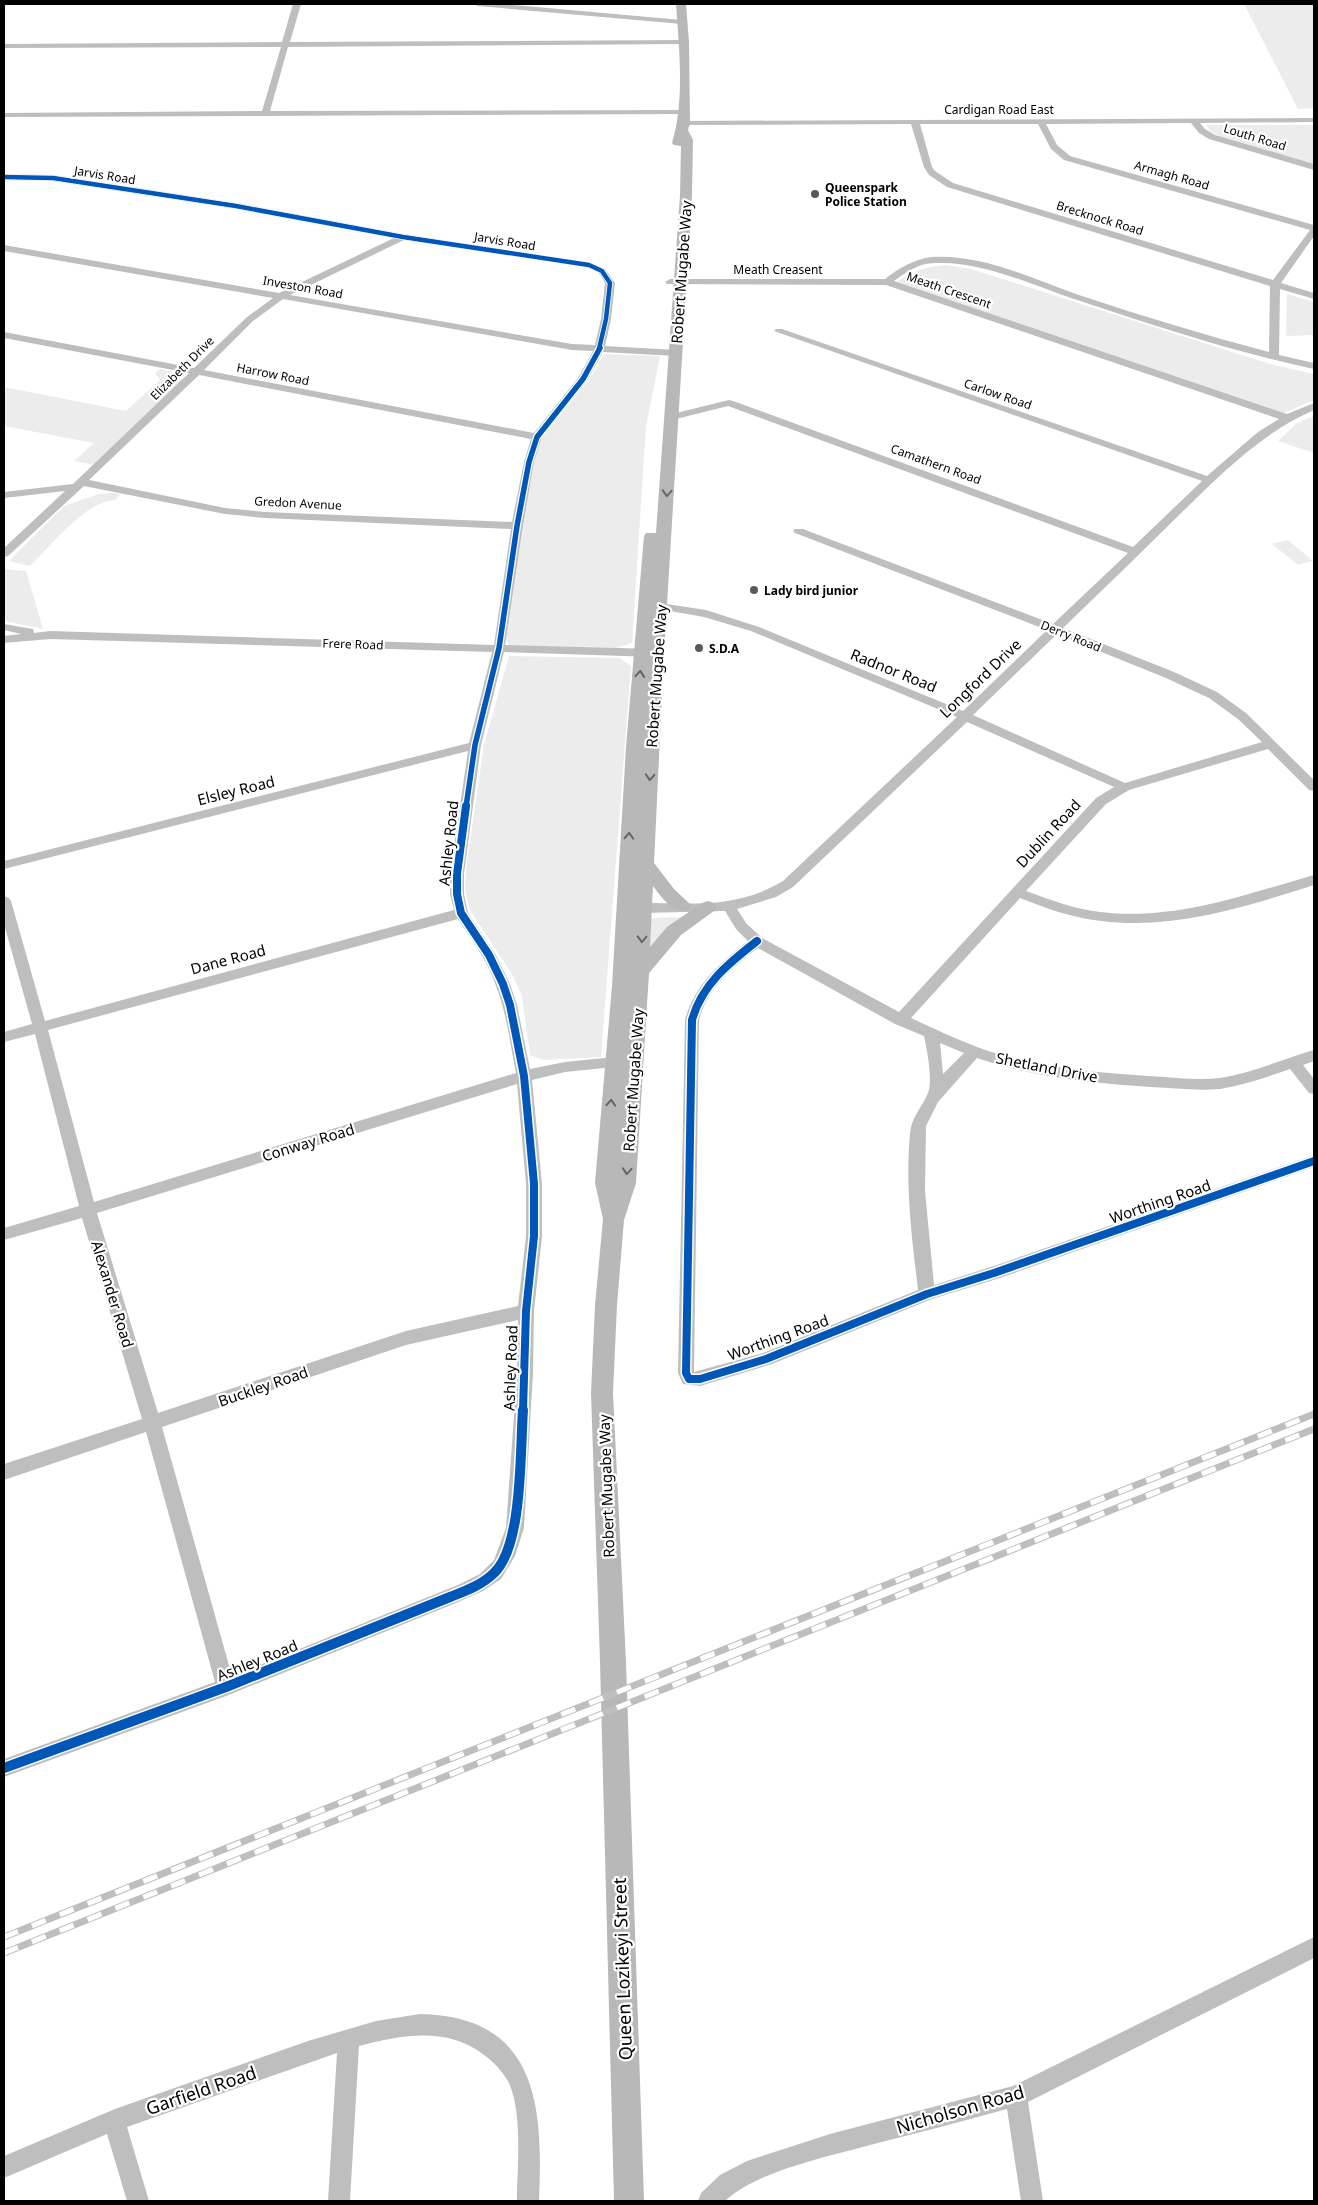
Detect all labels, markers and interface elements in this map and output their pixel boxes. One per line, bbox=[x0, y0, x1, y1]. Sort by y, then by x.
street label: Cardigan Road East bbox=[944, 101, 1054, 118]
street label: Louth Road bbox=[1222, 119, 1288, 155]
street label: Armagh Road bbox=[1132, 156, 1212, 194]
street label: Jarvis Road bbox=[72, 162, 137, 188]
place label: Queenspark Police Station bbox=[825, 179, 907, 210]
marker: Queenspark Police Station bbox=[809, 188, 821, 200]
street label: Brecknock Road bbox=[1054, 197, 1146, 239]
street label: Robert Mugabe Way bbox=[666, 199, 696, 344]
street label: Jarvis Road bbox=[472, 228, 537, 254]
street label: Meath Creasent bbox=[733, 261, 823, 278]
street label: Meath Crescent bbox=[904, 268, 994, 313]
street label: Investon Road bbox=[262, 272, 344, 302]
street label: Elizabeth Drive bbox=[146, 332, 218, 404]
street label: Harrow Road bbox=[235, 359, 311, 389]
street label: Carlow Road bbox=[962, 374, 1034, 414]
street label: Camathern Road bbox=[888, 440, 984, 488]
one-way arrow bbox=[662, 489, 673, 497]
street label: Gredon Avenue bbox=[254, 492, 342, 514]
place label: Lady bird junior bbox=[764, 582, 859, 599]
marker: Lady bird junior bbox=[748, 584, 760, 596]
street label: Robert Mugabe Way bbox=[641, 603, 671, 748]
street label: Derry Road bbox=[1038, 616, 1104, 656]
street label: Frere Road bbox=[322, 634, 384, 654]
street label: Longford Drive bbox=[935, 634, 1025, 722]
place label: S.D.A bbox=[709, 640, 740, 657]
marker: S.D.A bbox=[693, 642, 705, 654]
street label: Radnor Road bbox=[848, 644, 940, 696]
one-way arrow bbox=[634, 669, 645, 677]
street label: Elsley Road bbox=[195, 771, 277, 809]
one-way arrow bbox=[644, 773, 655, 781]
street label: Dublin Road bbox=[1011, 795, 1085, 871]
street label: Ashley Road bbox=[434, 799, 462, 887]
one-way arrow bbox=[623, 832, 634, 840]
one-way arrow bbox=[637, 936, 647, 944]
street label: Dane Road bbox=[188, 939, 268, 979]
street label: Robert Mugabe Way bbox=[618, 1007, 648, 1152]
street label: Shetland Drive bbox=[994, 1047, 1100, 1087]
one-way arrow bbox=[605, 1098, 616, 1106]
street label: Conway Road bbox=[259, 1118, 357, 1166]
one-way arrow bbox=[621, 1168, 632, 1176]
street label: Worthing Road bbox=[1107, 1174, 1213, 1228]
street label: Alexander Road bbox=[87, 1238, 139, 1350]
street label: Worthing Road bbox=[725, 1309, 831, 1365]
street label: Ashley Road bbox=[499, 1325, 521, 1411]
street label: Buckley Road bbox=[215, 1361, 311, 1411]
street label: Robert Mugabe Way bbox=[593, 1414, 618, 1558]
street label: Ashley Road bbox=[214, 1635, 300, 1685]
street label: Queen Lozikeyi Street bbox=[607, 1877, 637, 2061]
street label: Garfield Road bbox=[143, 2060, 259, 2120]
street label: Nicholson Road bbox=[893, 2079, 1027, 2139]

